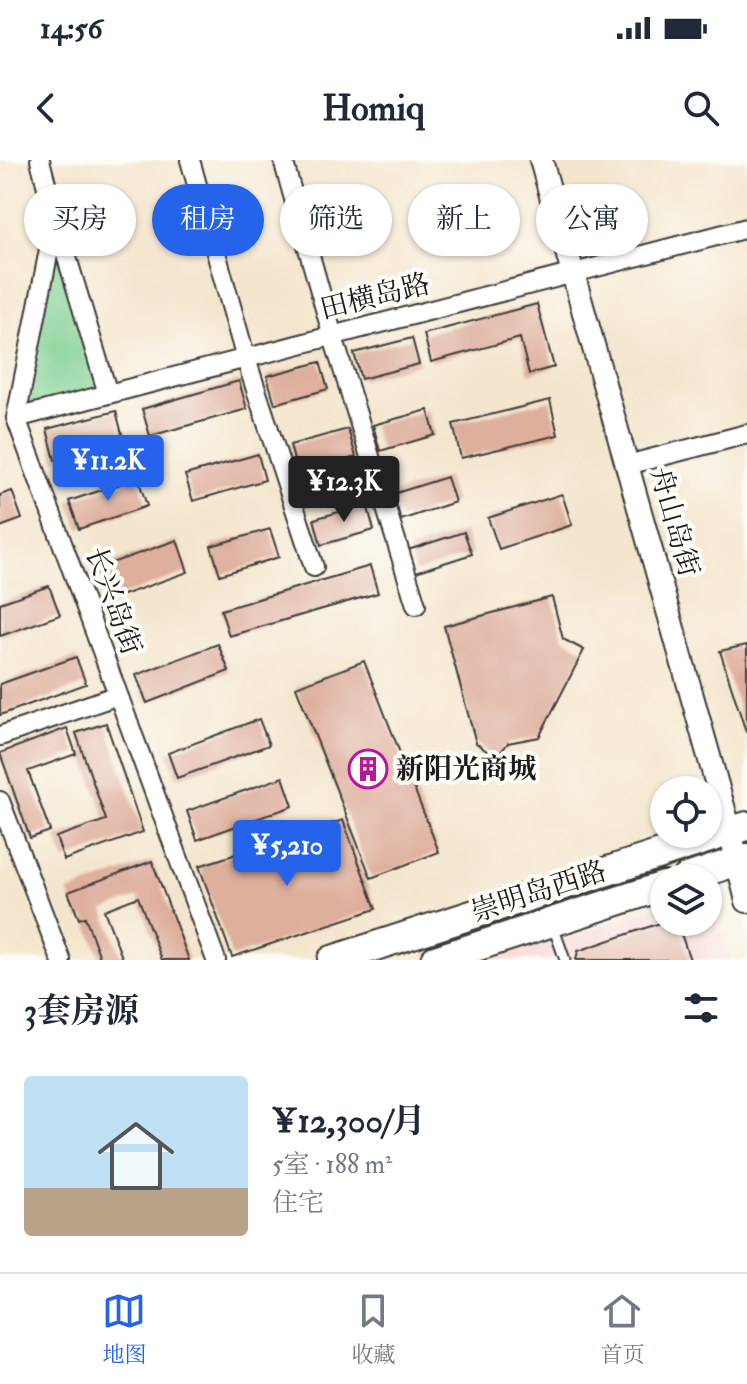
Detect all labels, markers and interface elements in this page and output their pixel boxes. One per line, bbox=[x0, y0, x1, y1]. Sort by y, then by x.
text: 14:56 bbox=[40, 10, 103, 47]
icon: back bbox=[24, 86, 68, 130]
text: Homiq bbox=[322, 86, 425, 131]
icon: search bbox=[679, 86, 723, 130]
chip: 买房 bbox=[24, 184, 136, 256]
chip: 租房 bbox=[152, 184, 264, 256]
chip: 筛选 bbox=[280, 184, 392, 256]
chip: 新上 bbox=[408, 184, 520, 256]
chip: 公寓 bbox=[536, 184, 648, 256]
street label: 田横岛路 bbox=[316, 266, 434, 328]
pin: ¥11.2K bbox=[43, 435, 173, 503]
text: ¥11.2K bbox=[71, 445, 145, 477]
pin: ¥12.3K bbox=[279, 456, 409, 524]
street label: 舟山岛街 bbox=[642, 463, 706, 581]
text: ¥12.3K bbox=[306, 466, 382, 498]
street label: 长兴岛街 bbox=[77, 542, 149, 660]
building icon: 新阳光商城 bbox=[347, 748, 389, 790]
place label: 新阳光商城 bbox=[396, 752, 536, 787]
map controls bbox=[650, 776, 722, 936]
button: locate bbox=[650, 776, 722, 848]
pin: ¥5,210 bbox=[222, 820, 352, 888]
text: ¥5,210 bbox=[251, 830, 323, 862]
street label: 崇明岛西路 bbox=[467, 854, 611, 930]
button: layers bbox=[650, 864, 722, 936]
icon: filters bbox=[679, 986, 723, 1030]
text: 3套房源 bbox=[24, 990, 139, 1033]
text: ¥12,300/月 bbox=[272, 1100, 426, 1143]
icon: home bbox=[88, 1108, 184, 1204]
text: 5室 · 188 m² bbox=[272, 1149, 392, 1181]
text: 住宅 bbox=[272, 1187, 324, 1219]
tab: 地图 bbox=[102, 1289, 147, 1369]
tab: 收藏 bbox=[351, 1289, 396, 1369]
tab: 首页 bbox=[600, 1289, 645, 1369]

